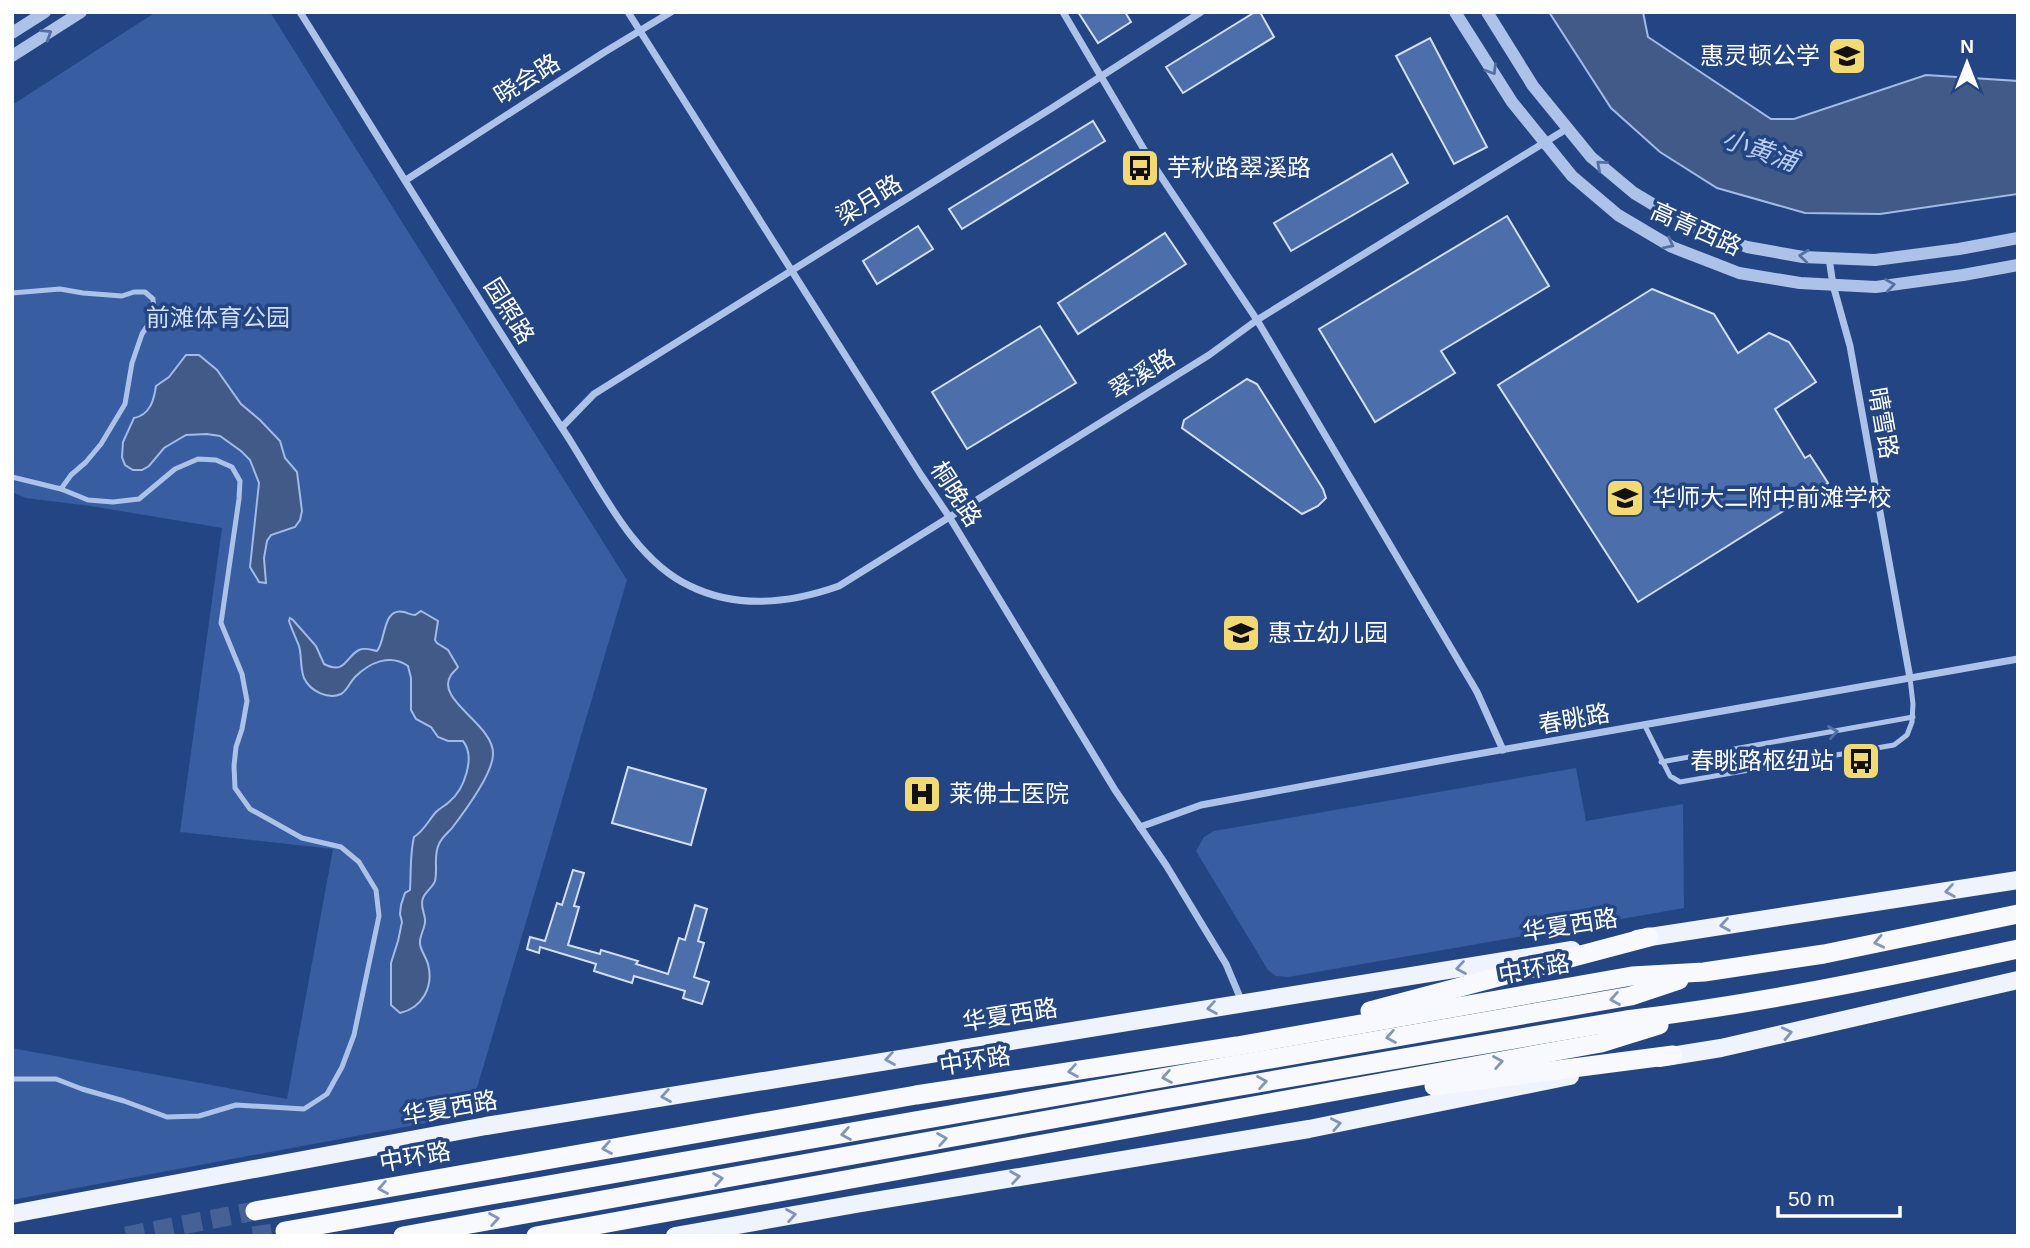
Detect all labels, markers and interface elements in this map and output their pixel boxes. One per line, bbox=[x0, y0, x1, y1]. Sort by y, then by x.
north arrow bbox=[1932, 28, 2002, 98]
one-way arrow bbox=[39, 29, 52, 42]
school or university icon: 惠灵顿公学 bbox=[1826, 35, 1868, 77]
text: N bbox=[1960, 36, 1974, 57]
place label: 惠灵顿公学 bbox=[1700, 42, 1820, 69]
street label: 晓会路 bbox=[489, 48, 564, 109]
one-way arrow bbox=[1483, 62, 1496, 75]
water label: 小黄浦 bbox=[1718, 123, 1806, 178]
bus stop icon: 芋秋路翠溪路 bbox=[1119, 147, 1161, 189]
place label: 芋秋路翠溪路 bbox=[1167, 154, 1311, 181]
one-way arrow bbox=[1596, 161, 1609, 173]
street label: 梁月路 bbox=[831, 169, 906, 230]
street label: 高青西路 bbox=[1647, 197, 1746, 260]
one-way arrow bbox=[1662, 236, 1674, 250]
one-way arrow bbox=[1799, 249, 1810, 264]
street label: 园照路 bbox=[479, 273, 540, 348]
one-way arrow bbox=[1884, 277, 1895, 292]
park label: 前滩体育公园 bbox=[146, 304, 290, 331]
street label: 翠溪路 bbox=[1104, 343, 1179, 404]
street label: 晴雪路 bbox=[1864, 385, 1903, 461]
street label: 桐晚路 bbox=[925, 456, 987, 531]
school or university icon: 华师大二附中前滩学校 bbox=[1604, 477, 1646, 519]
place label: 华师大二附中前滩学校 bbox=[1652, 484, 1892, 511]
school or university icon: 惠立幼儿园 bbox=[1220, 612, 1262, 654]
place label: 惠立幼儿园 bbox=[1268, 619, 1388, 646]
street label: 春眺路 bbox=[1536, 699, 1612, 738]
one-way arrow bbox=[1827, 725, 1839, 740]
bus stop icon: 春眺路枢纽站 bbox=[1840, 740, 1882, 782]
place label: 春眺路枢纽站 bbox=[1690, 747, 1834, 774]
hospital icon: 莱佛士医院 bbox=[901, 773, 943, 815]
place label: 莱佛士医院 bbox=[949, 780, 1069, 807]
one-way arrow bbox=[1945, 883, 1956, 898]
street label: 华夏西路 bbox=[1520, 904, 1619, 945]
one-way arrow bbox=[1720, 917, 1731, 932]
one-way arrow bbox=[1873, 934, 1885, 949]
street label: 中环路 bbox=[1496, 949, 1572, 988]
one-way arrow bbox=[1455, 960, 1467, 975]
one-way arrow bbox=[1609, 991, 1621, 1006]
street label: 华夏西路 bbox=[960, 994, 1059, 1035]
one-way arrow bbox=[1206, 1000, 1218, 1015]
one-way arrow bbox=[1781, 1027, 1793, 1041]
one-way arrow bbox=[1385, 1029, 1397, 1044]
street label: 中环路 bbox=[937, 1042, 1013, 1079]
one-way arrow bbox=[885, 1051, 896, 1066]
one-way arrow bbox=[1492, 1055, 1504, 1070]
one-way arrow bbox=[1067, 1064, 1079, 1079]
one-way arrow bbox=[1161, 1069, 1173, 1084]
one-way arrow bbox=[1256, 1075, 1268, 1090]
street label: 华夏西路 bbox=[400, 1086, 500, 1129]
one-way arrow bbox=[660, 1088, 672, 1103]
one-way arrow bbox=[1330, 1117, 1342, 1132]
one-way arrow bbox=[840, 1126, 852, 1141]
one-way arrow bbox=[936, 1132, 948, 1147]
street label: 中环路 bbox=[377, 1137, 453, 1176]
one-way arrow bbox=[601, 1140, 613, 1155]
one-way arrow bbox=[1009, 1170, 1021, 1185]
one-way arrow bbox=[712, 1172, 724, 1187]
scale bar bbox=[1778, 1174, 1900, 1218]
one-way arrow bbox=[377, 1180, 389, 1195]
text: 50 m bbox=[1788, 1187, 1835, 1210]
one-way arrow bbox=[785, 1208, 797, 1223]
one-way arrow bbox=[488, 1213, 500, 1228]

